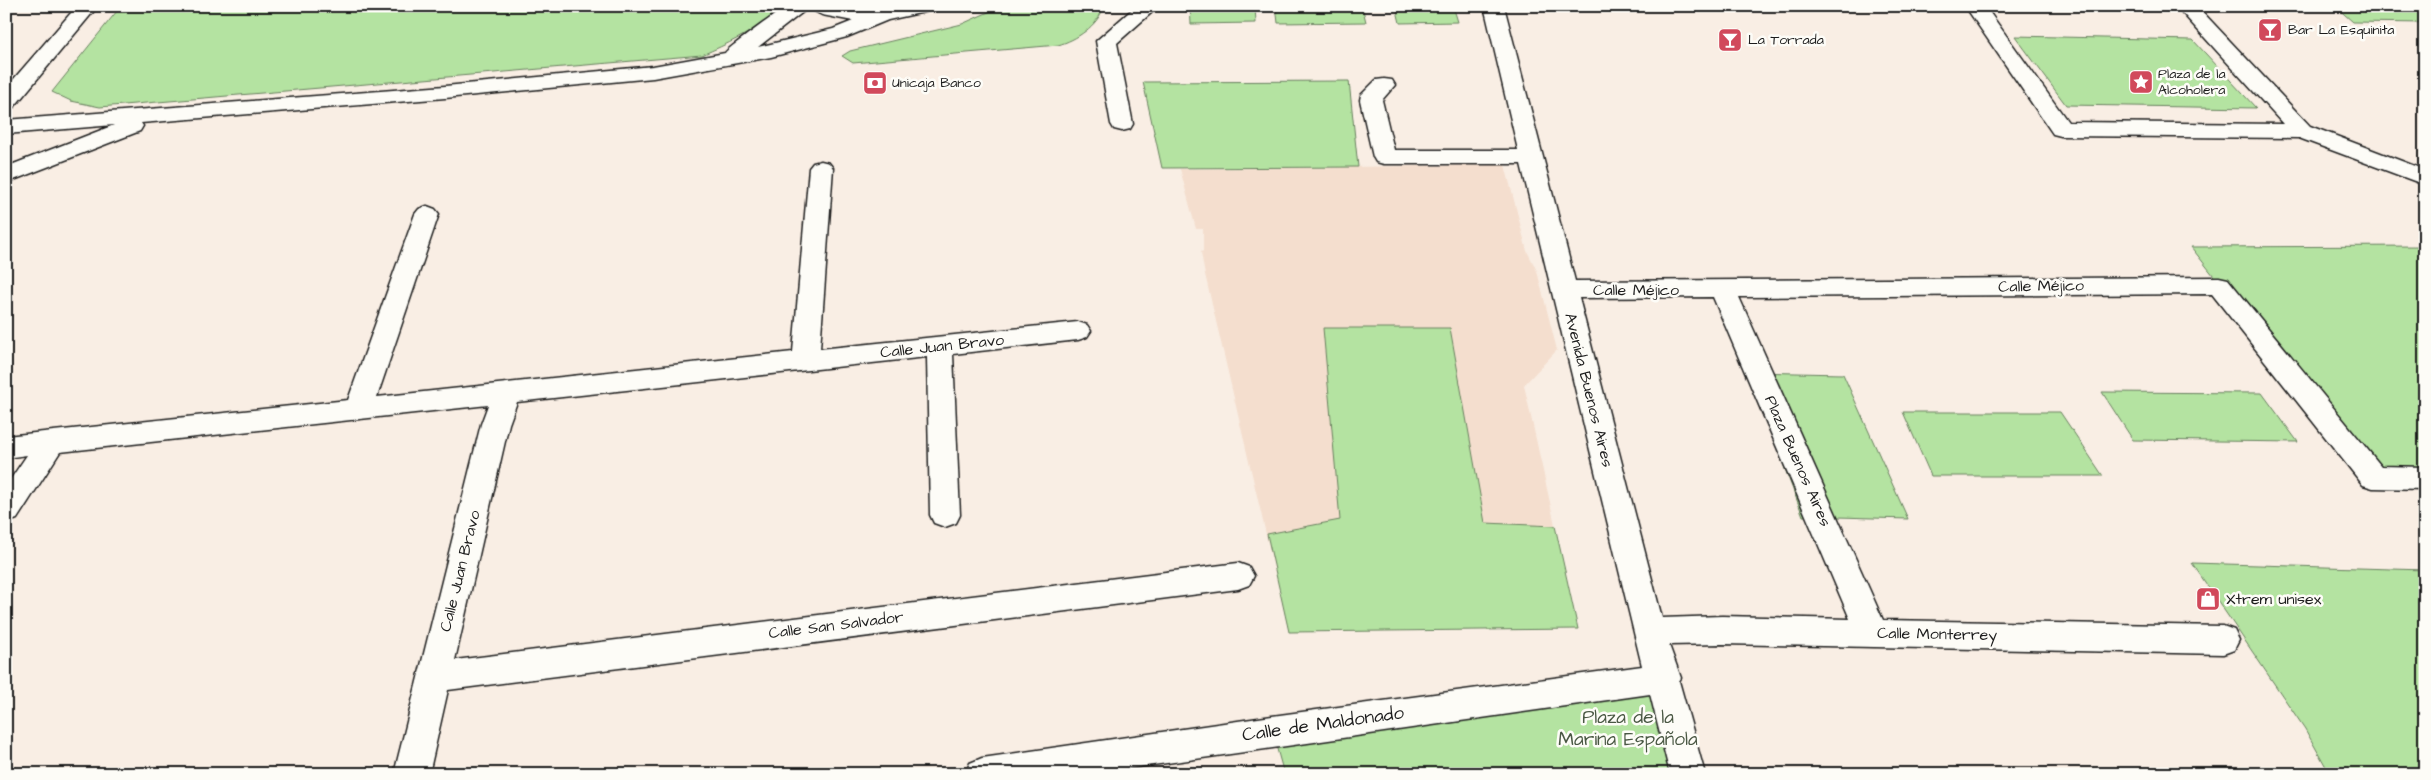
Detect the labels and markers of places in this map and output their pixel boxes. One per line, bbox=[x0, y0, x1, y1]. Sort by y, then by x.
bar icon: Bar La Esquinita bbox=[2257, 17, 2283, 43]
place label: Bar La Esquinita bbox=[2288, 20, 2394, 40]
bar icon: La Torrada bbox=[1717, 27, 1743, 53]
place label: La Torrada bbox=[1748, 30, 1824, 50]
place label: Plaza de la Alcoholera bbox=[2158, 64, 2226, 100]
place icon: Plaza de la Alcoholera bbox=[2128, 69, 2154, 95]
bank icon: Unicaja Banco bbox=[862, 70, 888, 96]
place label: Unicaja Banco bbox=[892, 73, 981, 93]
shop icon: Xtrem unisex bbox=[2195, 586, 2221, 612]
place label: Xtrem unisex bbox=[2226, 588, 2322, 610]

